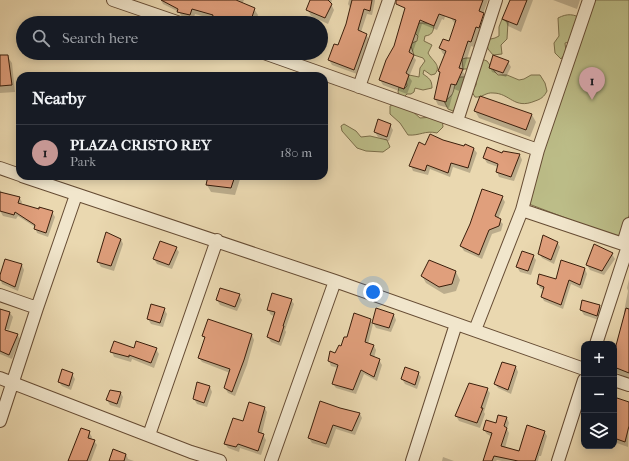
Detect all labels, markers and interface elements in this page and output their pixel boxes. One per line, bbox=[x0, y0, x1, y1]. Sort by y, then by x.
search box bbox=[16, 16, 328, 60]
icon: search bbox=[30, 27, 52, 49]
text: Search here bbox=[62, 29, 138, 47]
pin: 1 bbox=[579, 67, 605, 100]
text: Nearby bbox=[32, 88, 86, 108]
text: PLAZA CRISTO REY bbox=[70, 136, 211, 154]
text: 1 bbox=[43, 145, 47, 160]
text: 180 m bbox=[280, 145, 312, 160]
text: Park bbox=[70, 154, 96, 169]
your location bbox=[363, 282, 383, 302]
map controls bbox=[581, 341, 617, 449]
button: + bbox=[581, 341, 617, 377]
button: − bbox=[581, 377, 617, 413]
button: layers bbox=[581, 413, 617, 449]

